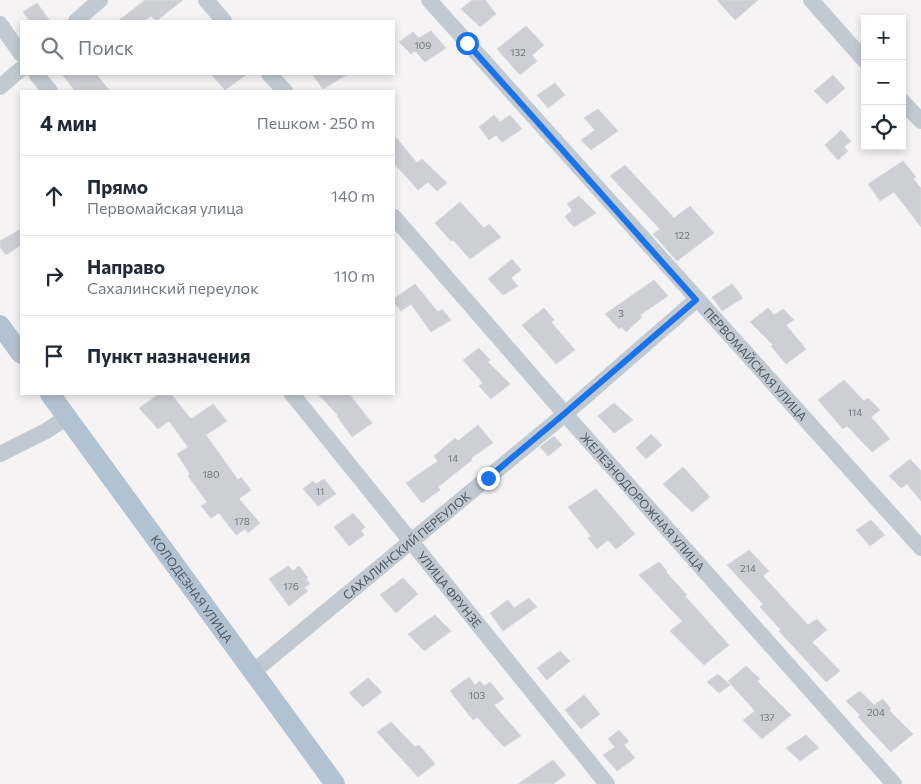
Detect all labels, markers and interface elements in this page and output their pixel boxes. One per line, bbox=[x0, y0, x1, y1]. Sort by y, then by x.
map controls bbox=[861, 15, 906, 150]
button: + bbox=[861, 15, 906, 60]
search box bbox=[20, 20, 395, 75]
route start bbox=[456, 32, 479, 55]
icon: search bbox=[38, 34, 66, 62]
text: Поиск bbox=[78, 36, 134, 59]
house number: 109 bbox=[415, 39, 431, 51]
house number: 132 bbox=[510, 46, 526, 58]
button: − bbox=[861, 60, 906, 105]
button: locate bbox=[861, 105, 906, 150]
text: 4 мин bbox=[40, 110, 97, 135]
text: Пешком · 250 m bbox=[257, 113, 375, 132]
text: Прямо bbox=[87, 175, 148, 198]
icon: ahead bbox=[40, 182, 68, 210]
text: 140 m bbox=[331, 186, 375, 205]
text: Первомайская улица bbox=[87, 198, 244, 217]
house number: 122 bbox=[674, 229, 690, 241]
text: Направо bbox=[87, 255, 165, 278]
icon: right bbox=[40, 262, 68, 290]
text: 110 m bbox=[334, 266, 375, 285]
text: Сахалинский переулок bbox=[87, 278, 259, 297]
street label: ПЕРВОМАЙСКАЯ УЛИЦА bbox=[701, 304, 810, 423]
house number: 3 bbox=[618, 307, 624, 319]
icon: arrive bbox=[40, 342, 68, 370]
text: Пункт назначения bbox=[87, 344, 250, 367]
house number: 114 bbox=[848, 406, 862, 418]
street label: ЖЕЛЕЗНОДОРОЖНАЯ УЛИЦА bbox=[578, 430, 708, 573]
house number: 14 bbox=[448, 452, 458, 464]
route end bbox=[477, 467, 500, 490]
house number: 180 bbox=[203, 468, 219, 480]
house number: 11 bbox=[316, 485, 324, 497]
street label: САХАЛИНСКИЙ ПЕРЕУЛОК bbox=[340, 488, 473, 602]
house number: 178 bbox=[234, 515, 250, 527]
street label: КОЛОДЕЗНАЯ УЛИЦА bbox=[148, 532, 236, 645]
street label: УЛИЦА ФРУНЗЕ bbox=[415, 548, 485, 630]
house number: 214 bbox=[740, 562, 756, 574]
house number: 176 bbox=[283, 580, 299, 592]
house number: 103 bbox=[469, 689, 486, 701]
house number: 204 bbox=[867, 706, 885, 718]
house number: 137 bbox=[759, 711, 775, 723]

